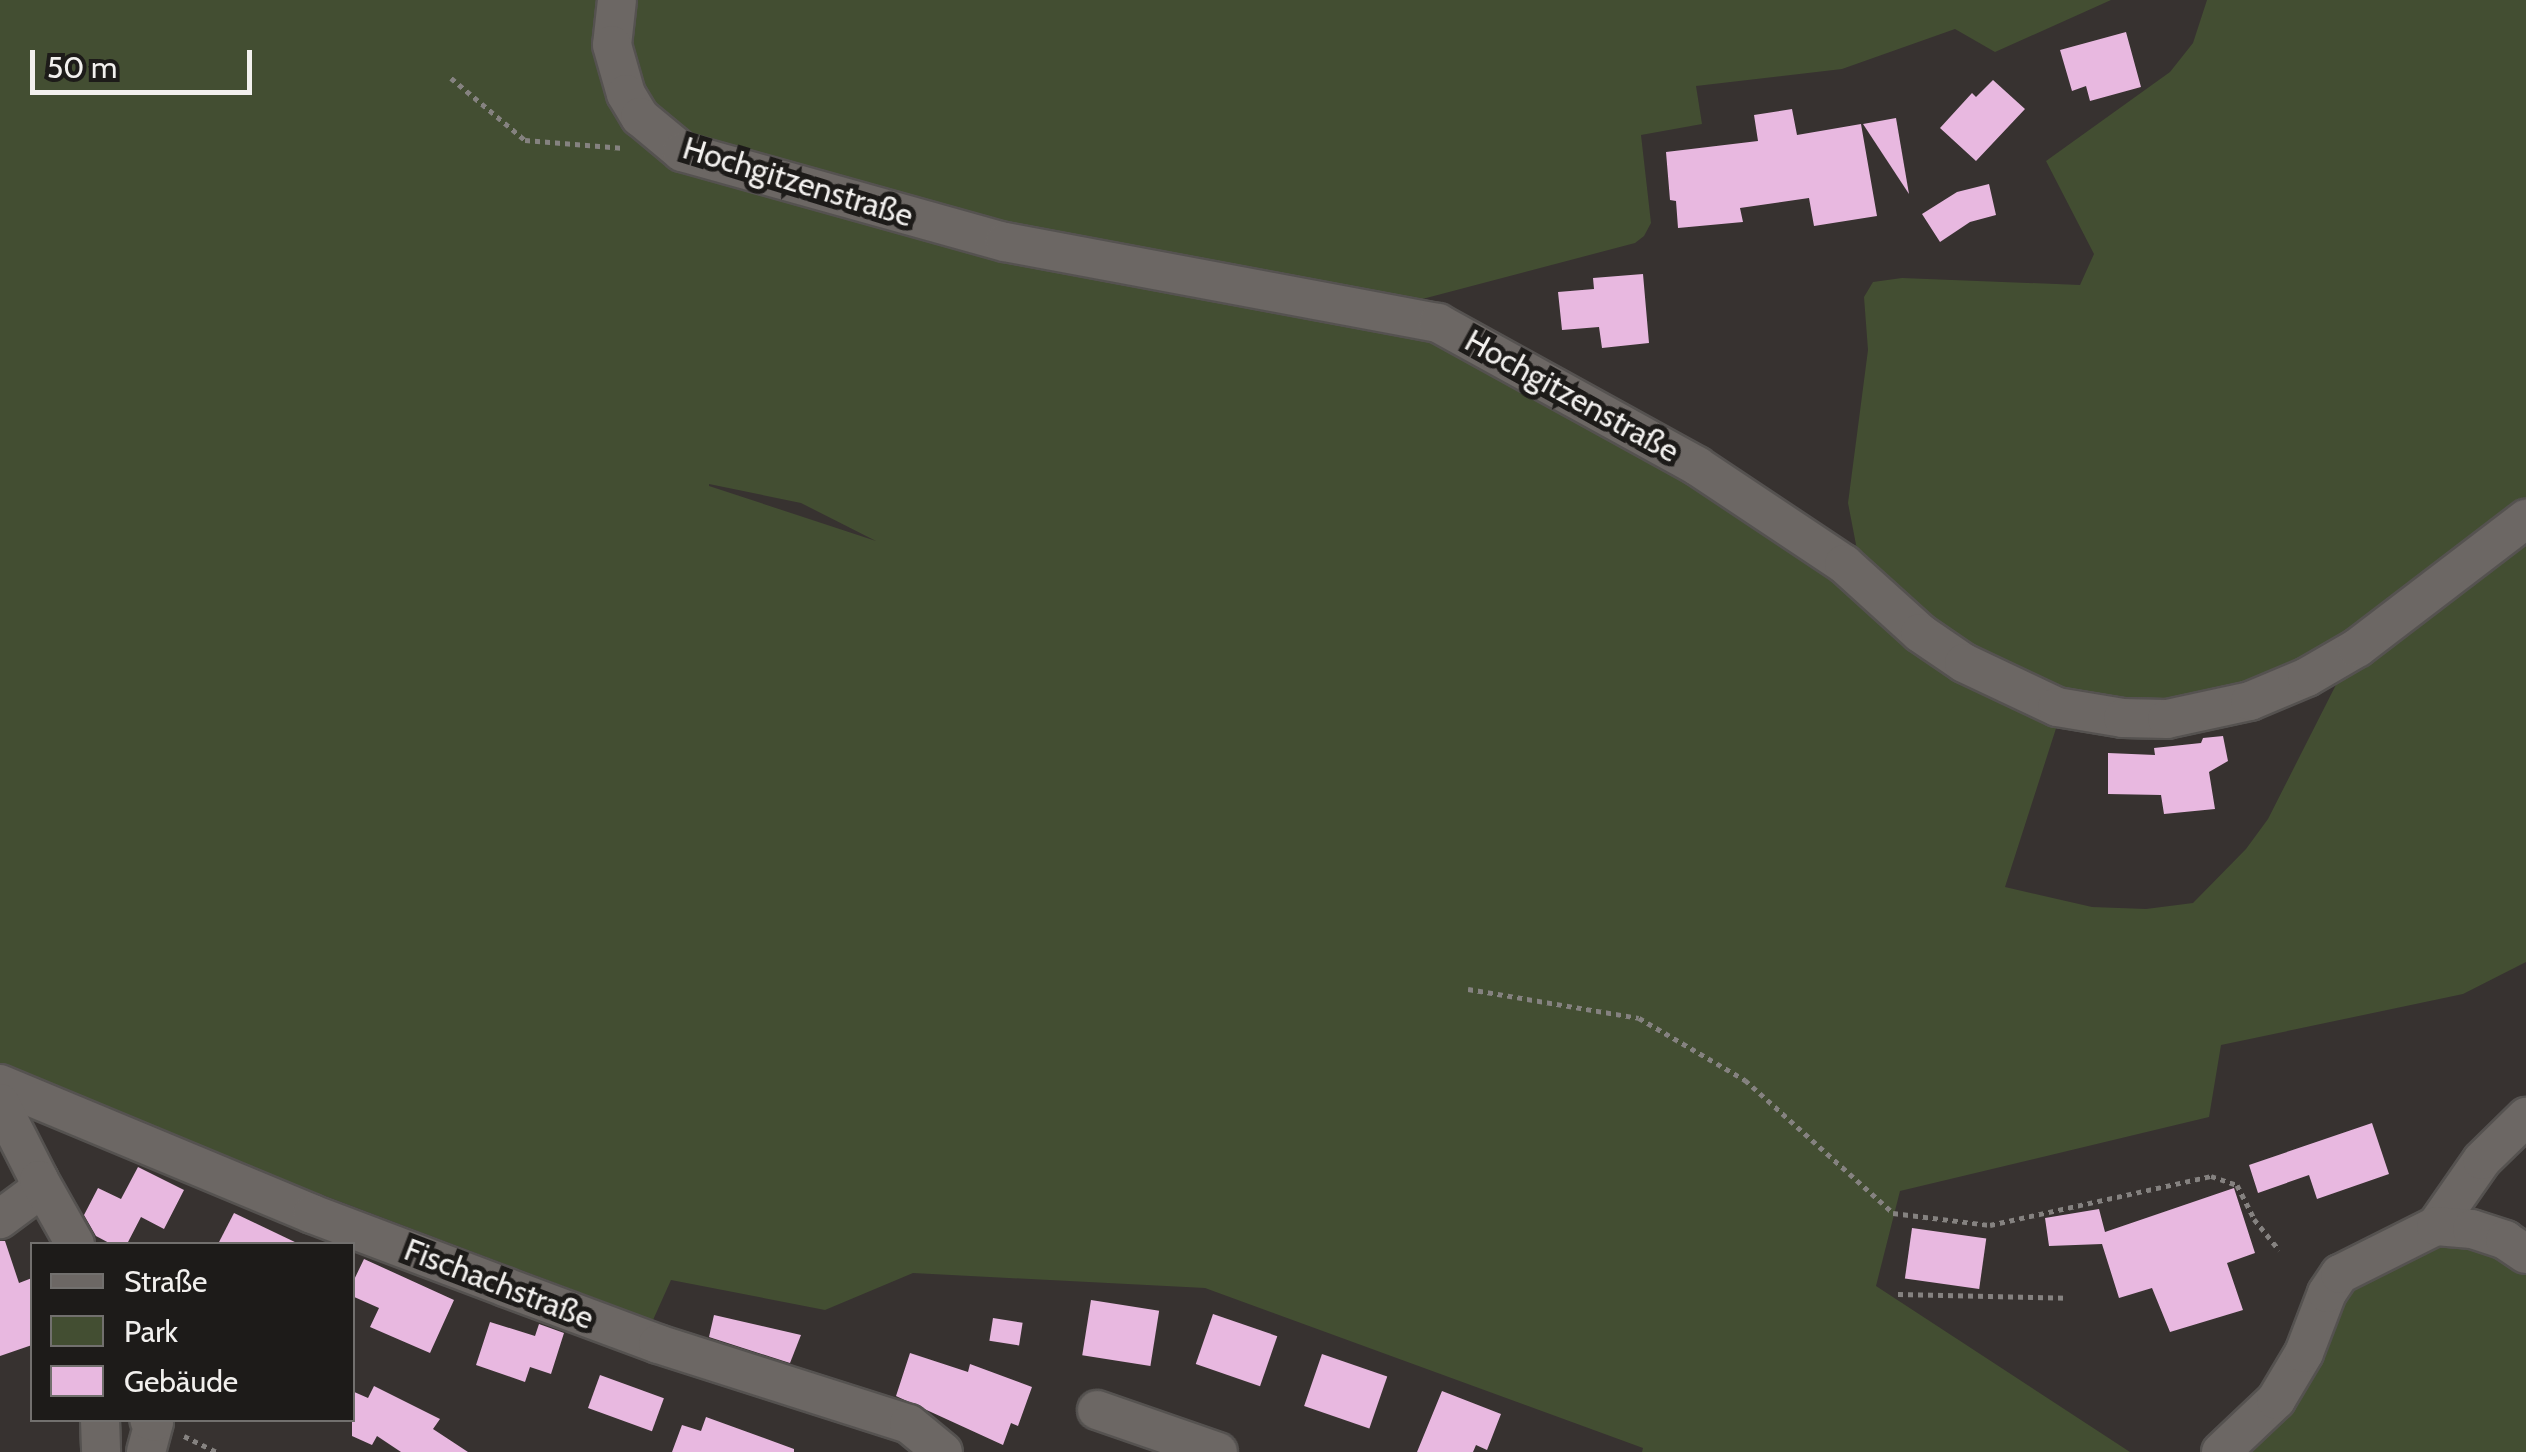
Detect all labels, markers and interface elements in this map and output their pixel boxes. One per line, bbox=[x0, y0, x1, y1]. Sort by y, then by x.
scale bar bbox=[35, 30, 258, 92]
text: 50 m bbox=[47, 49, 117, 86]
street label: Hochgitzenstraße bbox=[678, 129, 918, 235]
street label: Hochgitzenstraße bbox=[1458, 321, 1686, 471]
street label: Fischachstraße bbox=[399, 1230, 599, 1338]
legend bbox=[30, 1242, 355, 1422]
text: Straße bbox=[124, 1263, 207, 1300]
text: Park bbox=[124, 1313, 178, 1350]
text: Gebäude bbox=[124, 1363, 238, 1400]

